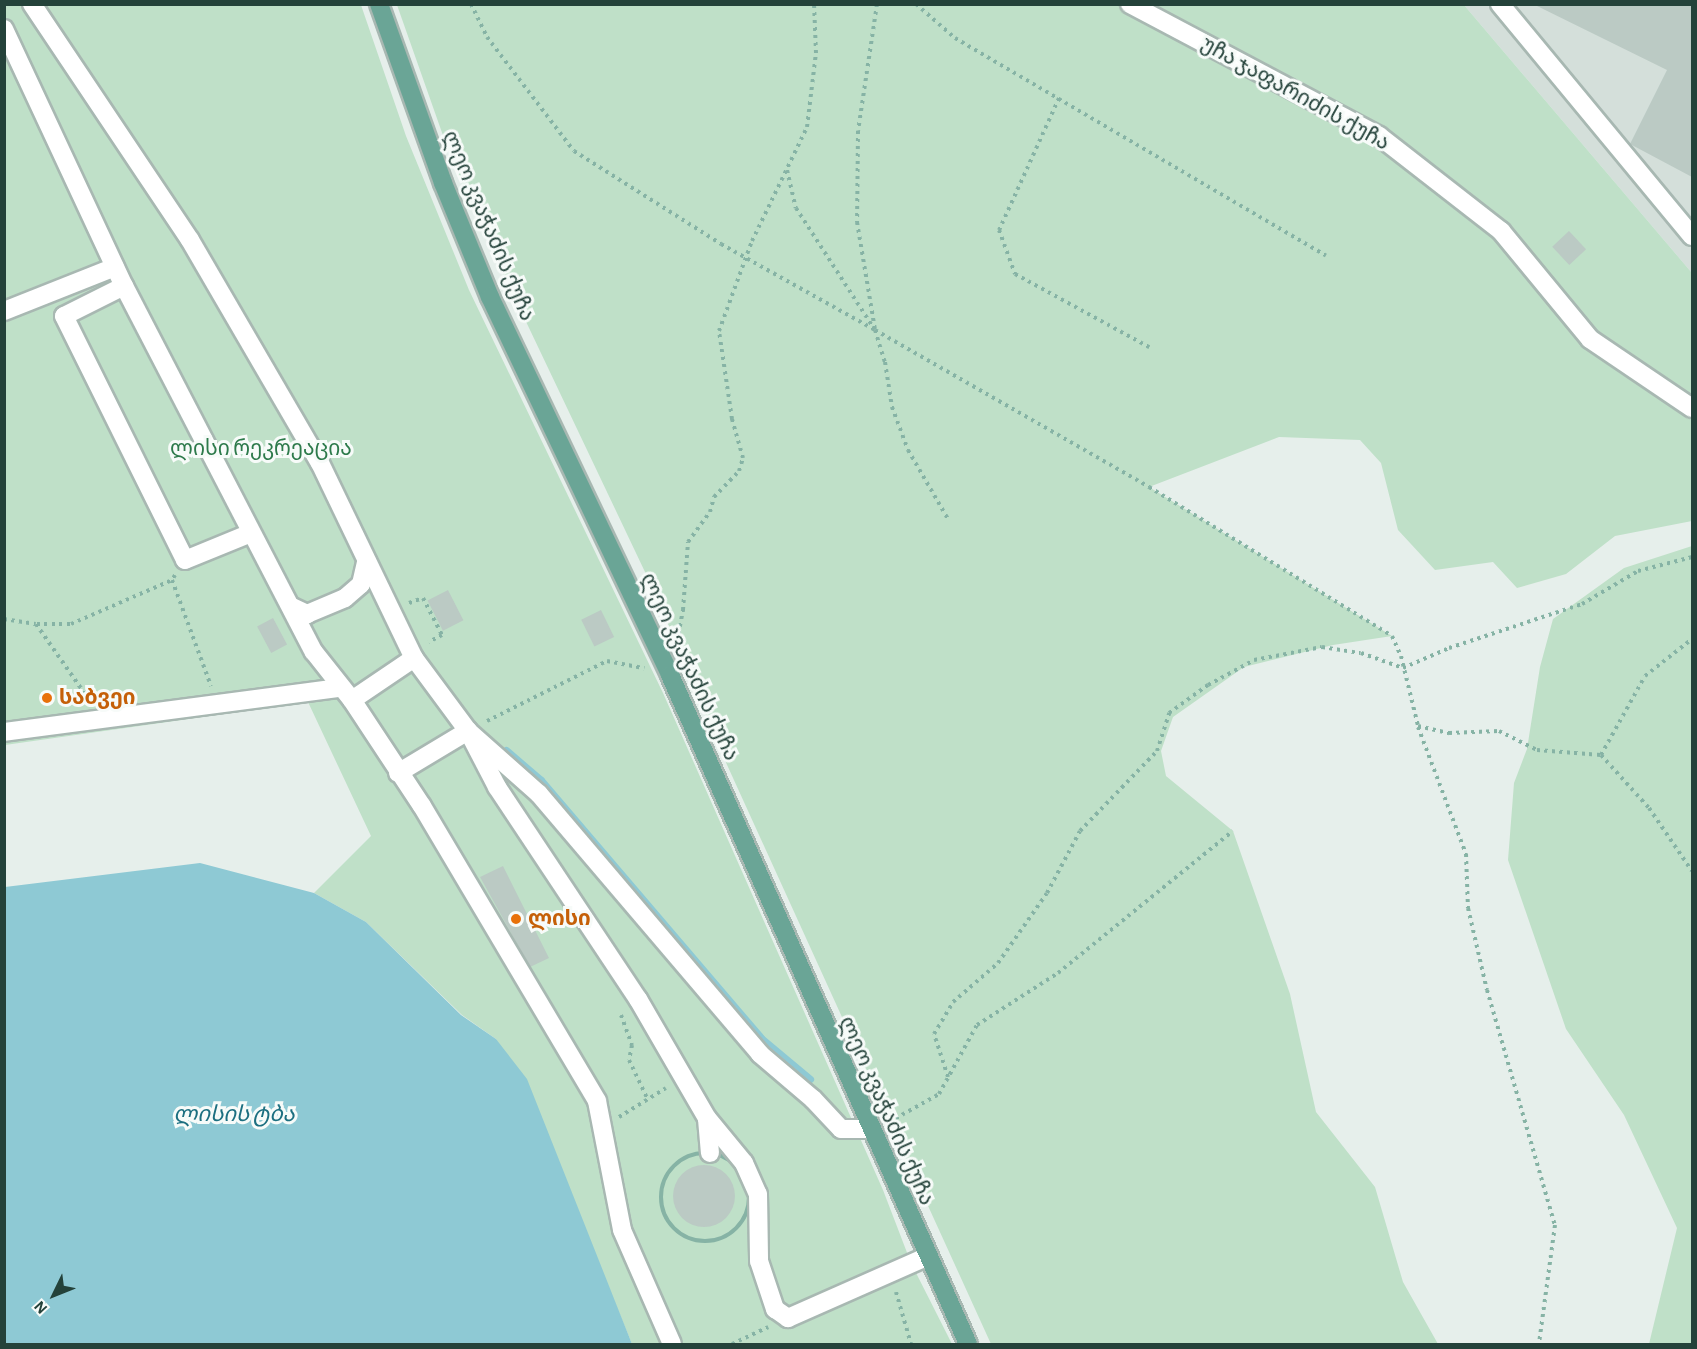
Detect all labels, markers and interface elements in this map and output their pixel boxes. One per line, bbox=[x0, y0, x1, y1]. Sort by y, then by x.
street label: უჩა ჯაფარიძის ქუჩა bbox=[1196, 32, 1394, 156]
street label: ლეო კვაჭაძის ქუჩა bbox=[437, 127, 539, 325]
park label: ლისი რეკრეაცია bbox=[170, 436, 352, 462]
street label: ლეო კვაჭაძის ქუჩა bbox=[634, 569, 744, 765]
place label: საბვეი bbox=[59, 685, 136, 711]
marker: საბვეი bbox=[40, 691, 54, 705]
place label: ლისი bbox=[528, 906, 591, 932]
marker: ლისი bbox=[509, 912, 523, 926]
street label: ლეო კვაჭაძის ქუჩა bbox=[833, 1013, 939, 1209]
water label: ლისის ტბა bbox=[173, 1102, 295, 1128]
north arrow bbox=[24, 1265, 84, 1325]
text: N bbox=[31, 1298, 50, 1317]

